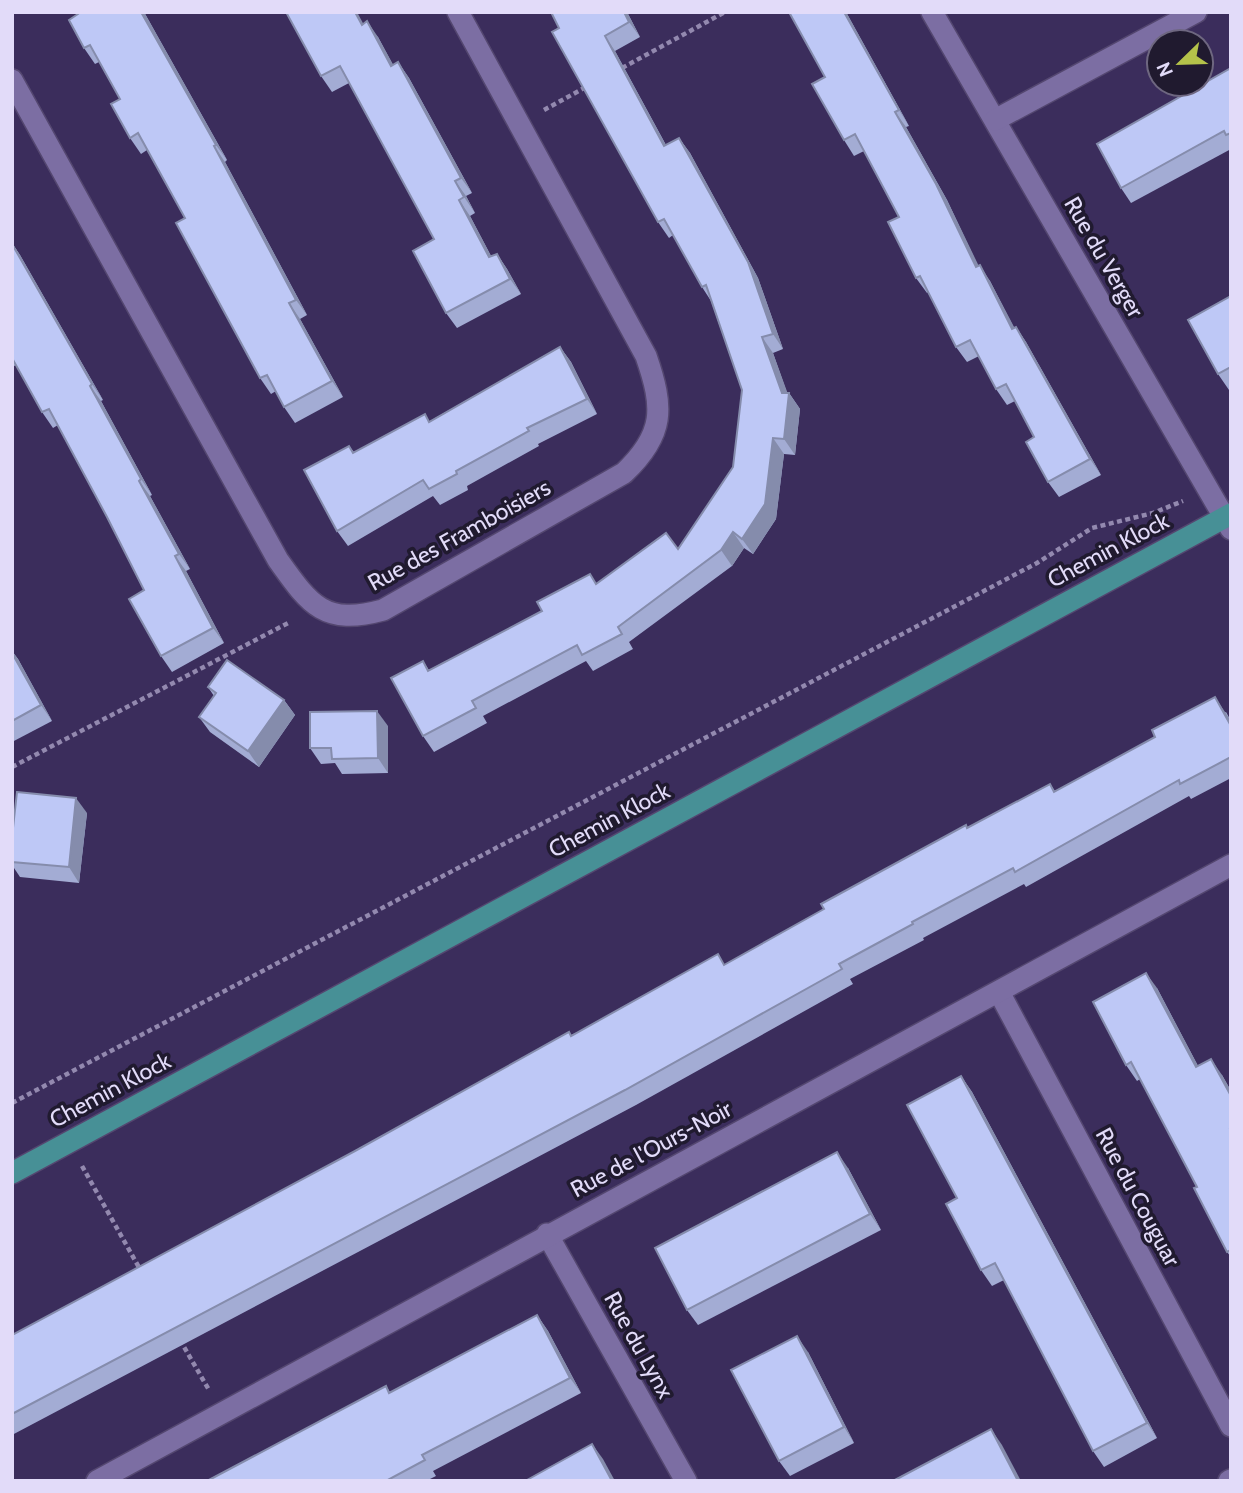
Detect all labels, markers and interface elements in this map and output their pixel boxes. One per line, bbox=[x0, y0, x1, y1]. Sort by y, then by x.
north arrow bbox=[1145, 28, 1215, 98]
text: N bbox=[1152, 59, 1178, 80]
street label: Rue du Verger bbox=[1058, 192, 1150, 323]
street label: Rue des Framboisiers bbox=[363, 473, 555, 597]
street label: Chemin Klock bbox=[1043, 506, 1174, 594]
street label: Chemin Klock bbox=[544, 776, 675, 864]
street label: Chemin Klock bbox=[45, 1046, 176, 1134]
street label: Rue de l'Ours-Noir bbox=[566, 1094, 737, 1203]
street label: Rue du Couguar bbox=[1090, 1123, 1187, 1272]
street label: Rue du Lynx bbox=[598, 1287, 680, 1403]

